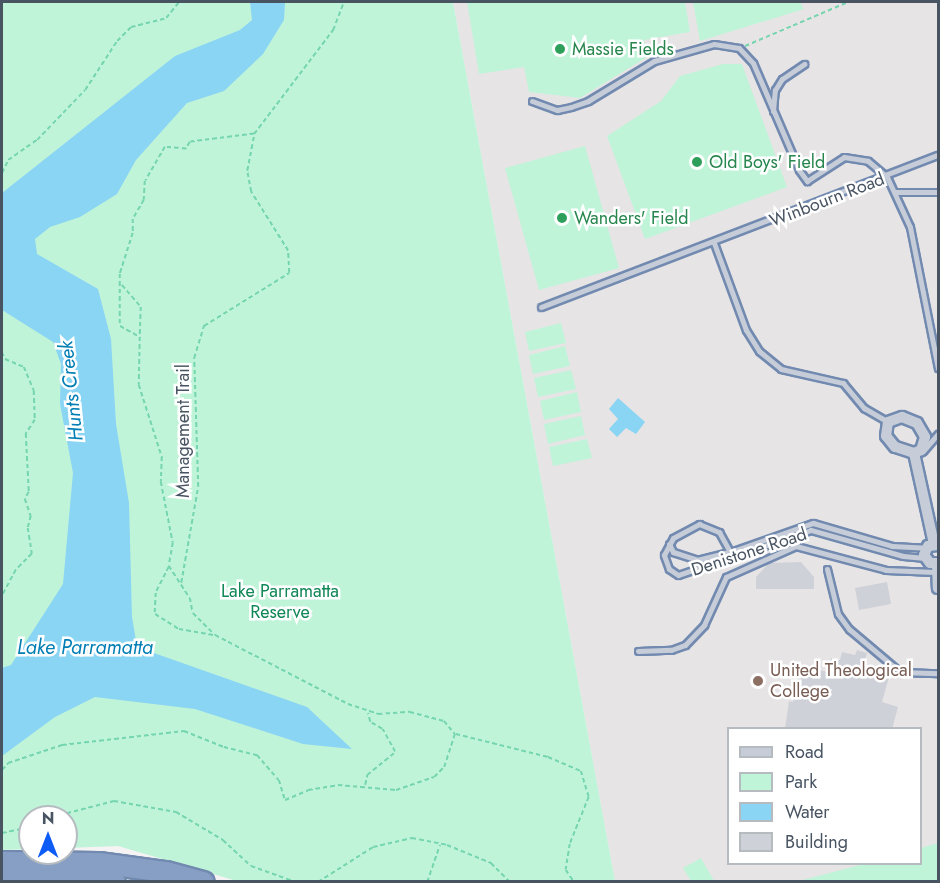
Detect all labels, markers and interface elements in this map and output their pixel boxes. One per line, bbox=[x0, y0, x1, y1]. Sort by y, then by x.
place label: Massie Fields bbox=[572, 38, 674, 60]
marker: Massie Fields bbox=[553, 42, 567, 56]
place label: Old Boys' Field bbox=[709, 151, 825, 173]
marker: Old Boys' Field bbox=[690, 155, 704, 169]
street label: Winbourn Road bbox=[766, 168, 888, 232]
place label: Wanders' Field bbox=[574, 207, 688, 229]
marker: Wanders' Field bbox=[555, 211, 569, 225]
water label: Hunts Creek bbox=[54, 340, 88, 442]
street label: Management Trail bbox=[172, 364, 194, 498]
street label: Denistone Road bbox=[689, 523, 809, 581]
park label: Lake Parramatta Reserve bbox=[221, 581, 339, 624]
water label: Lake Parramatta bbox=[17, 635, 153, 659]
place label: United Theological College bbox=[770, 660, 912, 702]
marker: United Theological College bbox=[751, 674, 765, 688]
legend bbox=[727, 727, 922, 865]
text: Road bbox=[785, 739, 824, 765]
text: Park bbox=[785, 769, 817, 795]
text: Water bbox=[785, 799, 829, 825]
north arrow bbox=[18, 805, 78, 865]
text: N bbox=[42, 807, 54, 830]
text: Building bbox=[785, 829, 848, 855]

